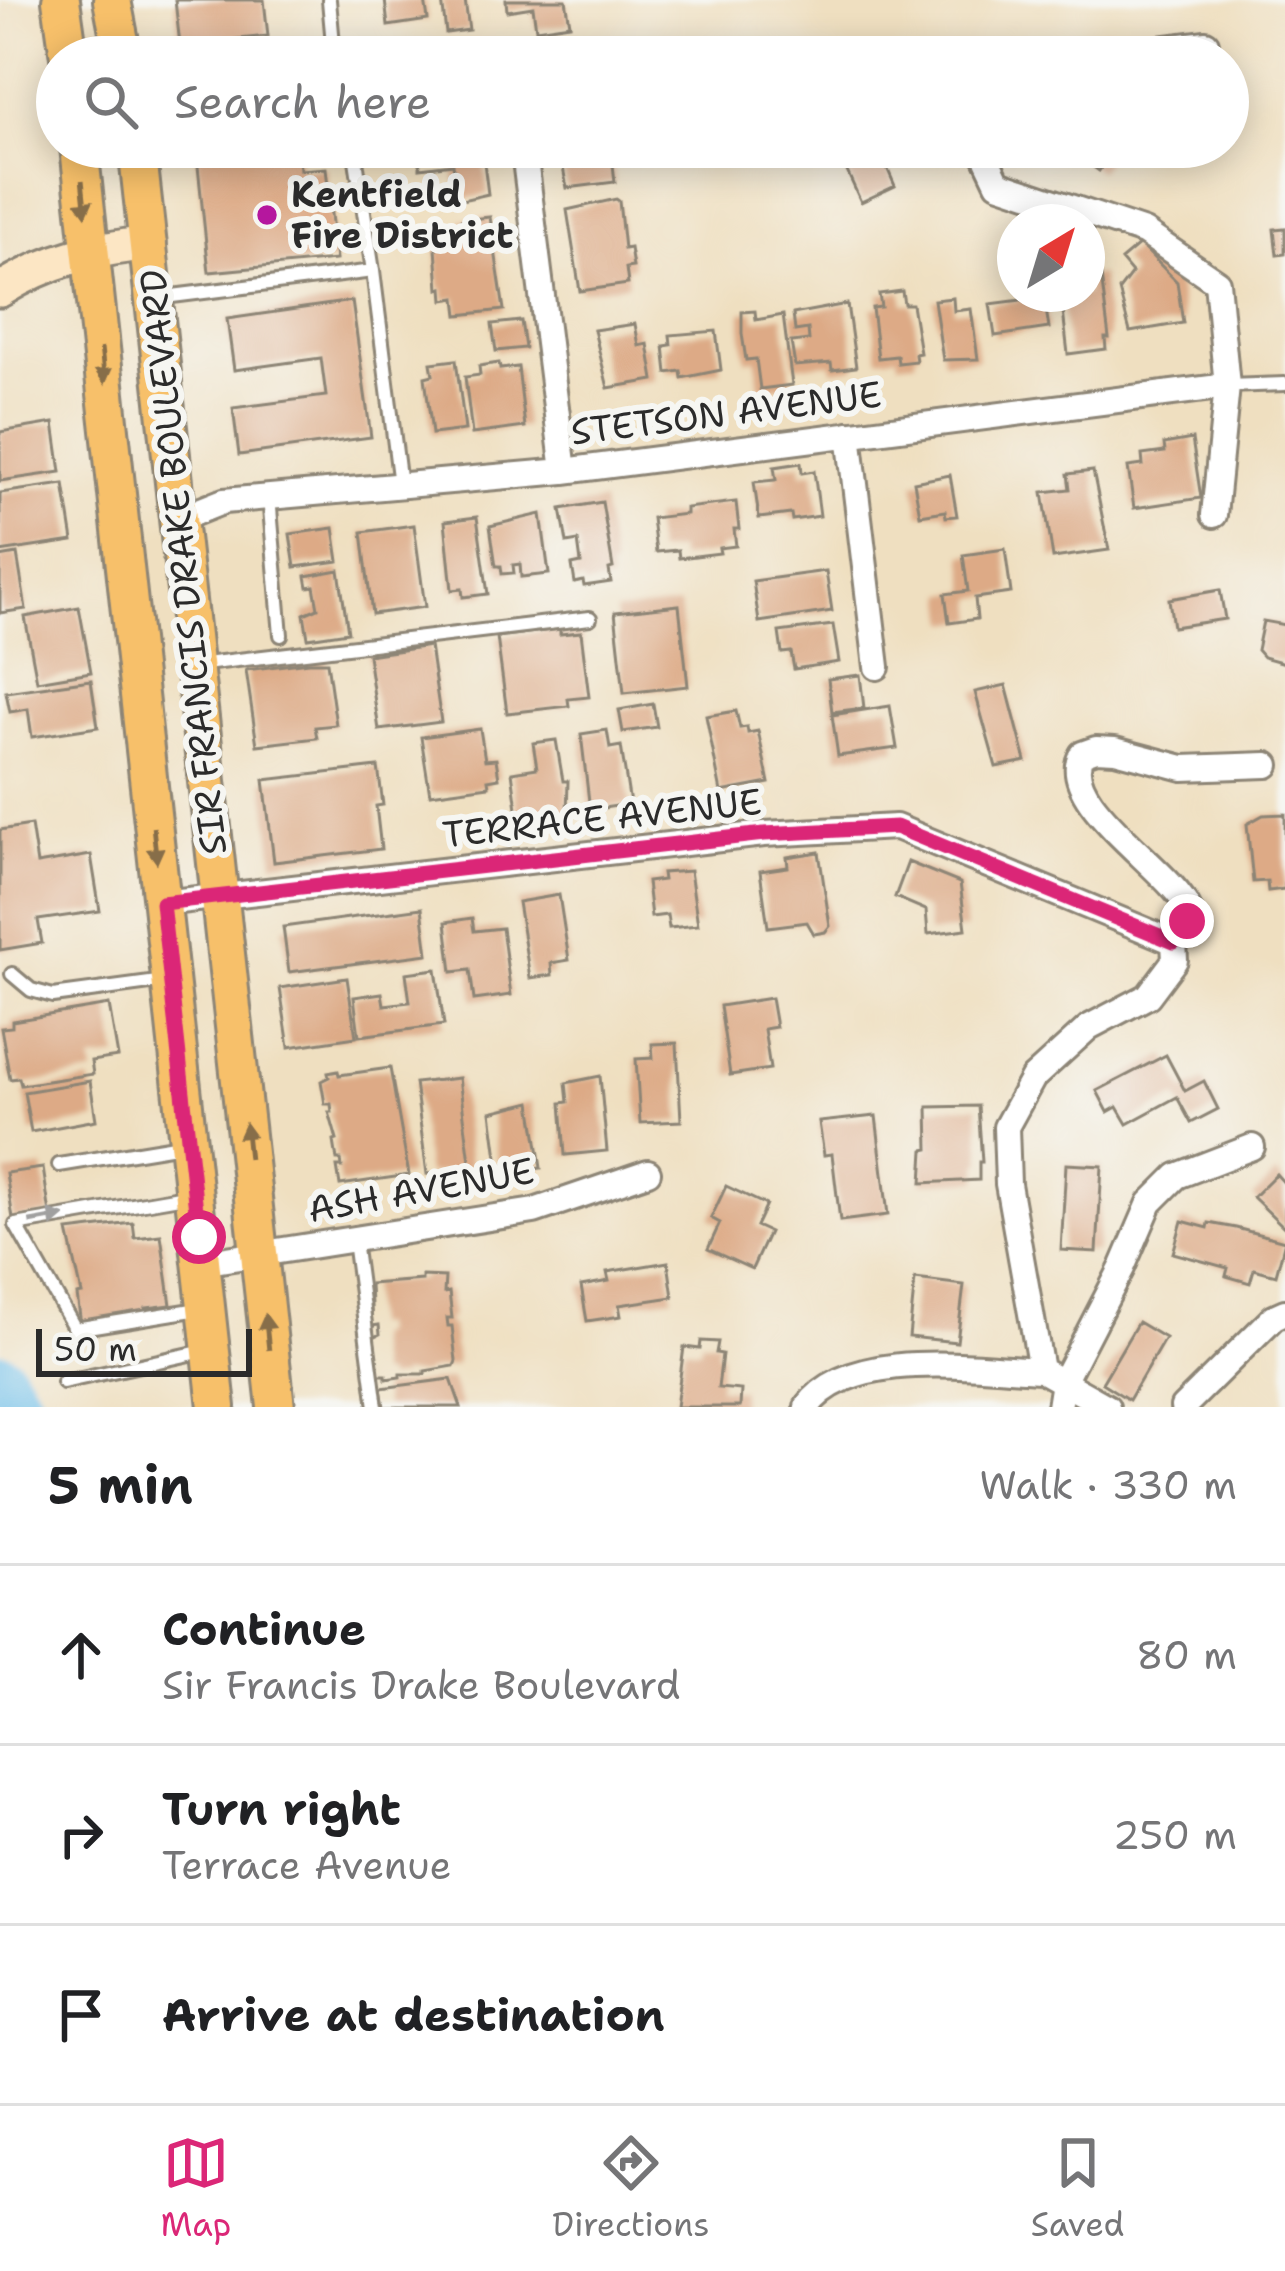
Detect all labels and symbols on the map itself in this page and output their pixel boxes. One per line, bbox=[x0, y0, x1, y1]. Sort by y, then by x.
place label: Kentfield Fire District bbox=[291, 170, 514, 260]
one-way arrow bbox=[75, 180, 94, 217]
marker: Kentfield Fire District bbox=[254, 202, 280, 228]
north arrow bbox=[997, 204, 1105, 312]
street label: SIR FRANCIS DRAKE BOULEVARD bbox=[128, 267, 238, 857]
one-way arrow bbox=[93, 348, 112, 385]
street label: STETSON AVENUE bbox=[568, 370, 884, 456]
street label: TERRACE AVENUE bbox=[440, 777, 764, 859]
one-way arrow bbox=[146, 827, 165, 864]
route end bbox=[1160, 894, 1214, 948]
one-way arrow bbox=[237, 1122, 256, 1159]
street label: ASH AVENUE bbox=[304, 1146, 538, 1234]
one-way arrow bbox=[29, 1210, 67, 1228]
route start bbox=[172, 1210, 226, 1264]
one-way arrow bbox=[258, 1313, 277, 1350]
scale bar bbox=[36, 1323, 252, 1376]

